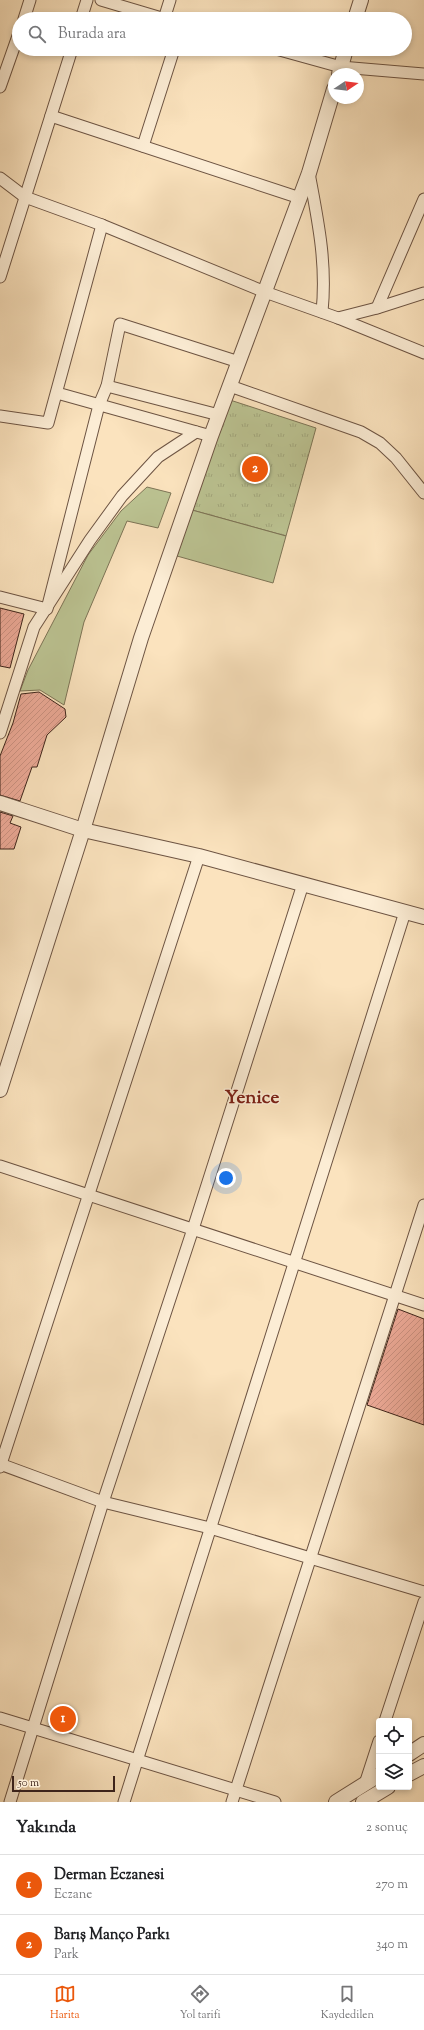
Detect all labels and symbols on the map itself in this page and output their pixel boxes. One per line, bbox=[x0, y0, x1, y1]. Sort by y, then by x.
north arrow bbox=[328, 68, 364, 104]
pin: 2 bbox=[242, 454, 268, 484]
district label: Yenice bbox=[225, 1085, 279, 1112]
your location bbox=[216, 1168, 236, 1188]
pin: 1 bbox=[50, 1704, 76, 1734]
scale bar bbox=[12, 1774, 115, 1793]

